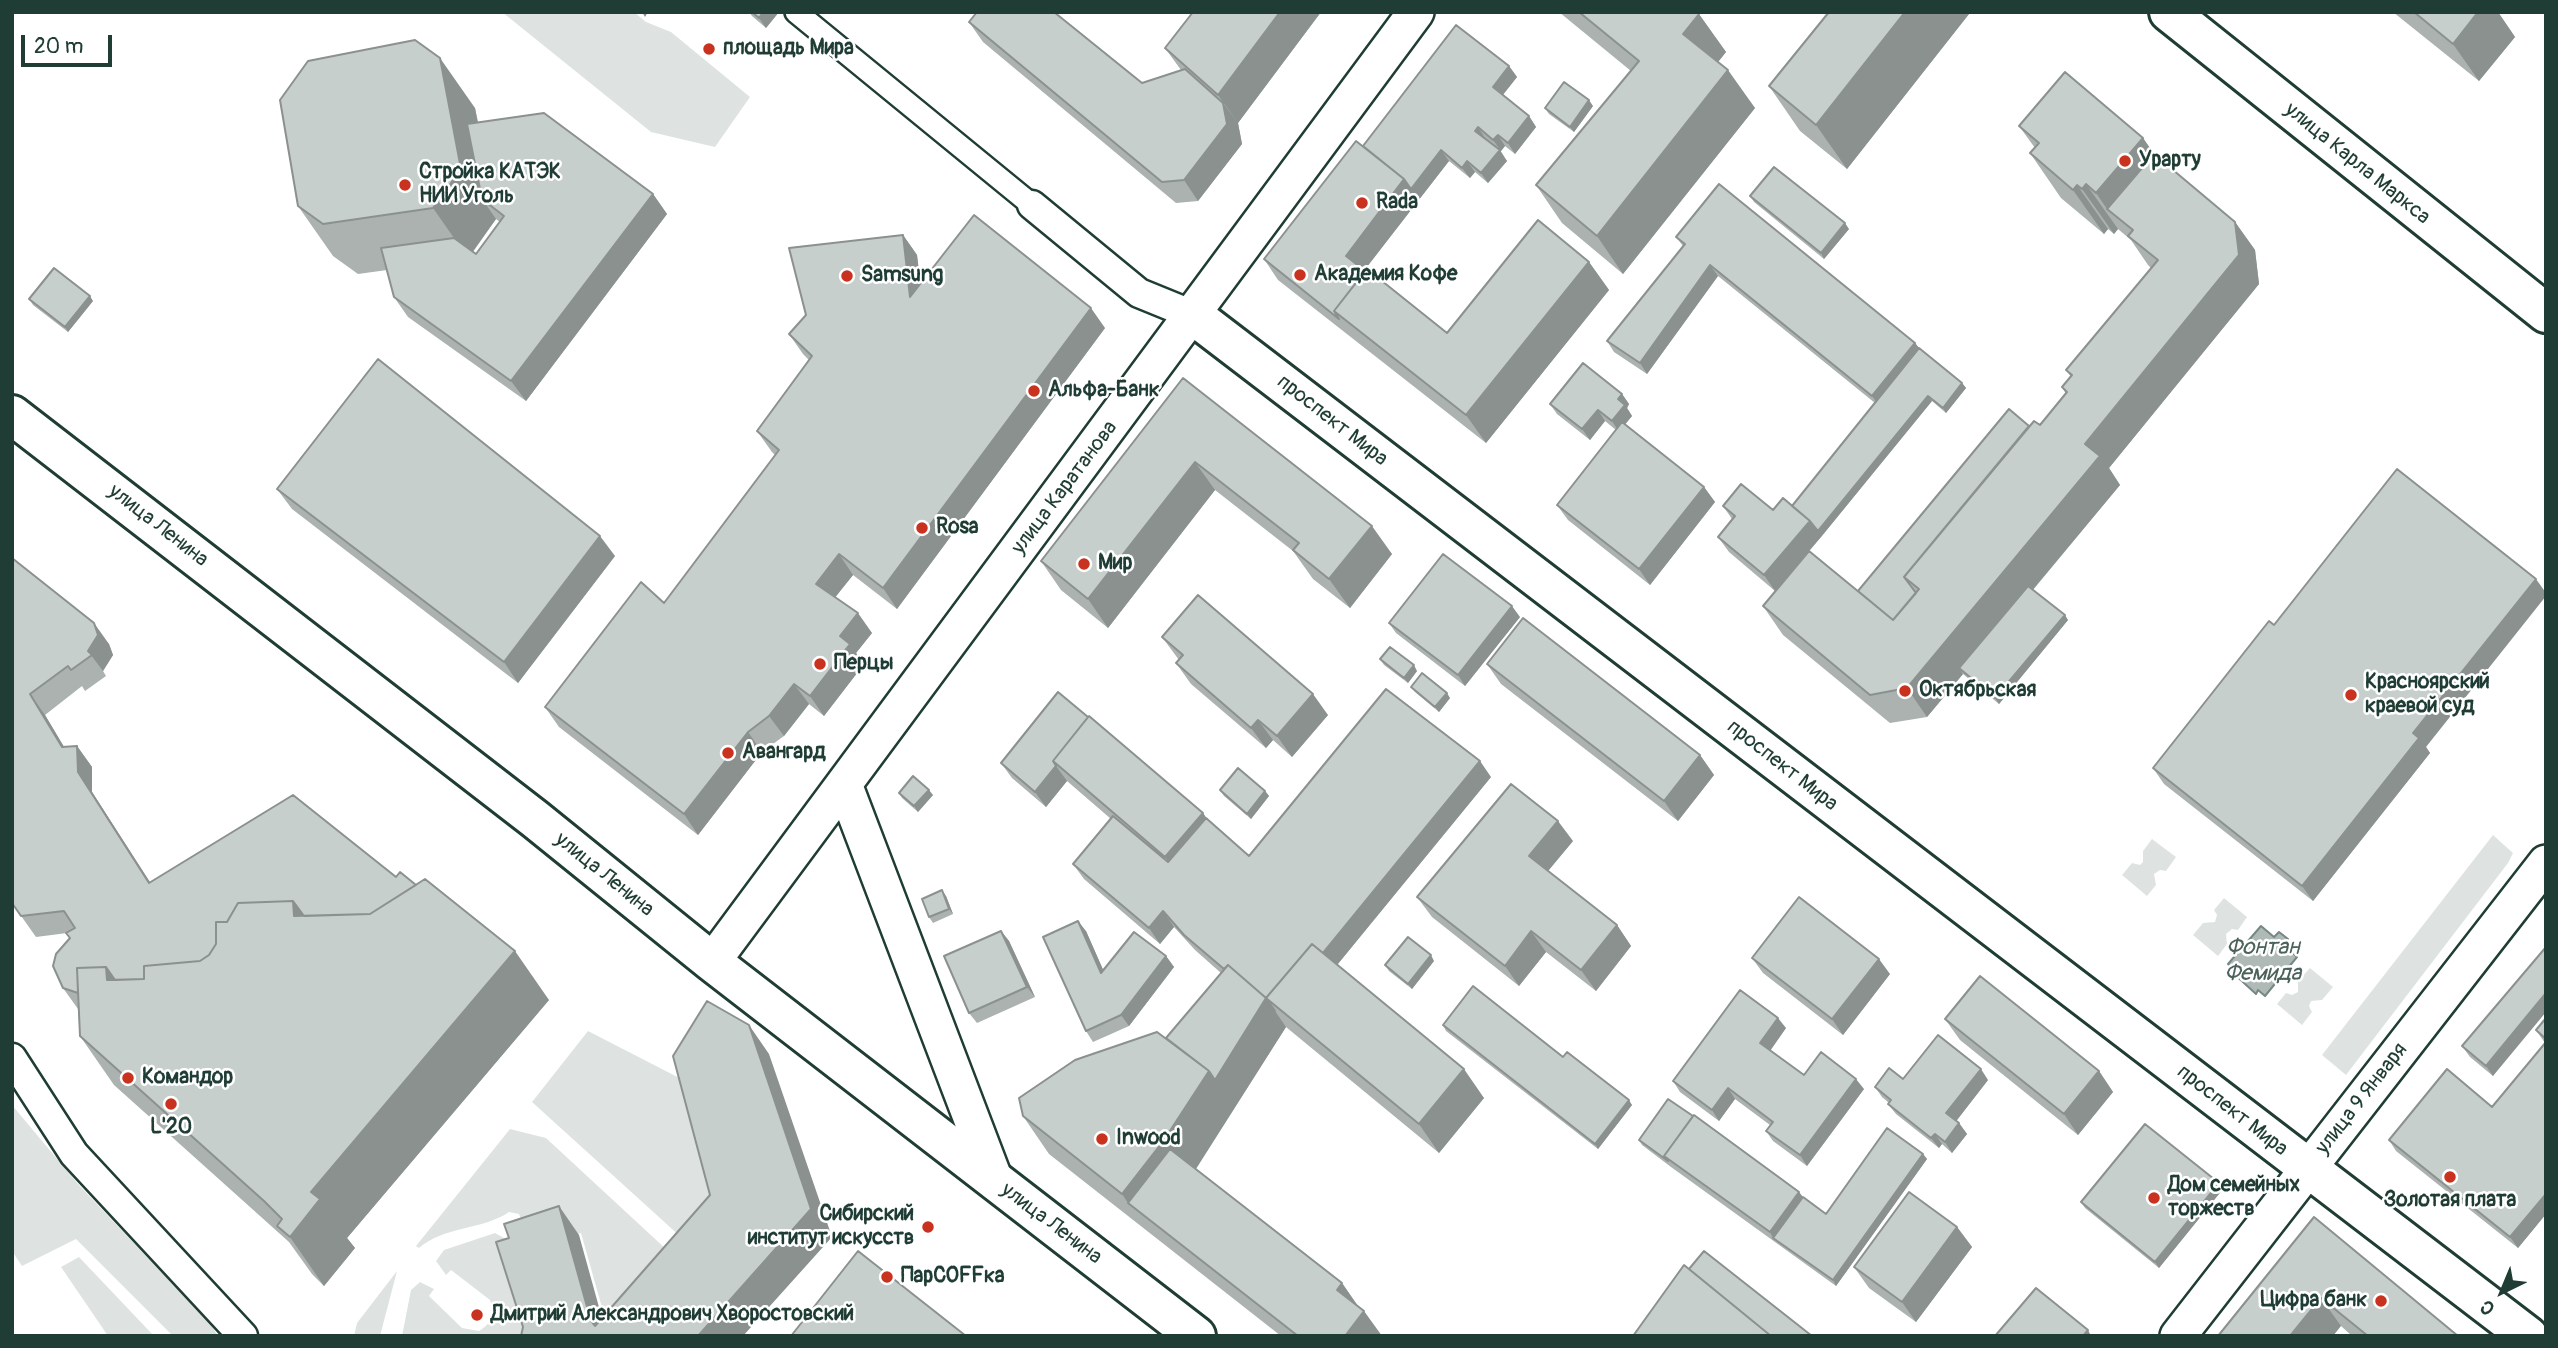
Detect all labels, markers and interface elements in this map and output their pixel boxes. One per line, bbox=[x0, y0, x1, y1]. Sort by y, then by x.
scale bar bbox=[24, 21, 116, 65]
text: 20 m bbox=[34, 33, 83, 60]
place label: площадь Мира bbox=[723, 36, 854, 62]
marker: площадь Мира bbox=[701, 41, 717, 57]
street label: улица Карла Маркса bbox=[2279, 98, 2435, 230]
place label: Урарту bbox=[2139, 148, 2201, 174]
marker: Урарту bbox=[2117, 153, 2133, 169]
place label: Стройка КАТЭК НИИ Уголь bbox=[419, 160, 561, 210]
marker: Стройка КАТЭК НИИ Уголь bbox=[397, 177, 413, 193]
place label: Rada bbox=[1376, 190, 1418, 216]
marker: Rada bbox=[1354, 195, 1370, 211]
place label: Академия Кофе bbox=[1314, 262, 1457, 288]
place label: Samsung bbox=[861, 263, 943, 289]
marker: Академия Кофе bbox=[1292, 267, 1308, 283]
marker: Samsung bbox=[839, 268, 855, 284]
street label: проспект Мира bbox=[1272, 370, 1392, 472]
place label: Альфа-Банк bbox=[1048, 378, 1160, 404]
marker: Альфа-Банк bbox=[1026, 383, 1042, 399]
street label: улица Каратанова bbox=[1007, 416, 1123, 560]
street label: улица Ленина bbox=[103, 479, 213, 573]
place label: Rosa bbox=[936, 515, 979, 541]
marker: Rosa bbox=[914, 520, 930, 536]
place label: Мир bbox=[1098, 551, 1132, 577]
marker: Мир bbox=[1076, 556, 1092, 572]
place label: Перцы bbox=[834, 651, 894, 677]
marker: Перцы bbox=[812, 656, 828, 672]
place label: Красноярский краевой суд bbox=[2365, 670, 2490, 720]
place label: Октябрьская bbox=[1919, 678, 2036, 704]
marker: Октябрьская bbox=[1897, 683, 1913, 699]
marker: Красноярский краевой суд bbox=[2343, 687, 2359, 703]
street label: проспект Мира bbox=[1722, 715, 1842, 817]
place label: Авангард bbox=[742, 740, 826, 766]
marker: Авангард bbox=[720, 745, 736, 761]
street label: улица Ленина bbox=[549, 827, 659, 923]
water label: Фонтан Фемида bbox=[2225, 934, 2301, 988]
street label: улица 9 Января bbox=[2311, 1038, 2413, 1160]
street label: проспект Мира bbox=[2172, 1060, 2292, 1162]
place label: Командор bbox=[142, 1065, 233, 1091]
marker: Командор bbox=[120, 1070, 136, 1086]
marker: L'20 bbox=[163, 1096, 179, 1112]
place label: L'20 bbox=[150, 1115, 192, 1141]
place label: Inwood bbox=[1116, 1126, 1181, 1152]
marker: Inwood bbox=[1094, 1131, 1110, 1147]
marker: Золотая плата bbox=[2442, 1169, 2458, 1185]
place label: Дом семейных торжеств bbox=[2168, 1173, 2300, 1223]
street label: улица Ленина bbox=[996, 1178, 1106, 1270]
place label: Золотая плата bbox=[2384, 1188, 2516, 1214]
marker: Дом семейных торжеств bbox=[2146, 1190, 2162, 1206]
place label: Сибирский институт искусств bbox=[748, 1202, 914, 1252]
marker: Сибирский институт искусств bbox=[920, 1219, 936, 1235]
north arrow bbox=[2467, 1257, 2537, 1327]
place label: ПарCOFFка bbox=[901, 1264, 1005, 1290]
marker: ПарCOFFка bbox=[879, 1269, 895, 1285]
place label: Цифра банк bbox=[2261, 1288, 2367, 1314]
marker: Цифра банк bbox=[2373, 1293, 2389, 1309]
text: С bbox=[2475, 1295, 2500, 1320]
place label: Дмитрий Александрович Хворостовский bbox=[491, 1302, 854, 1328]
marker: Дмитрий Александрович Хворостовский bbox=[469, 1307, 485, 1323]

